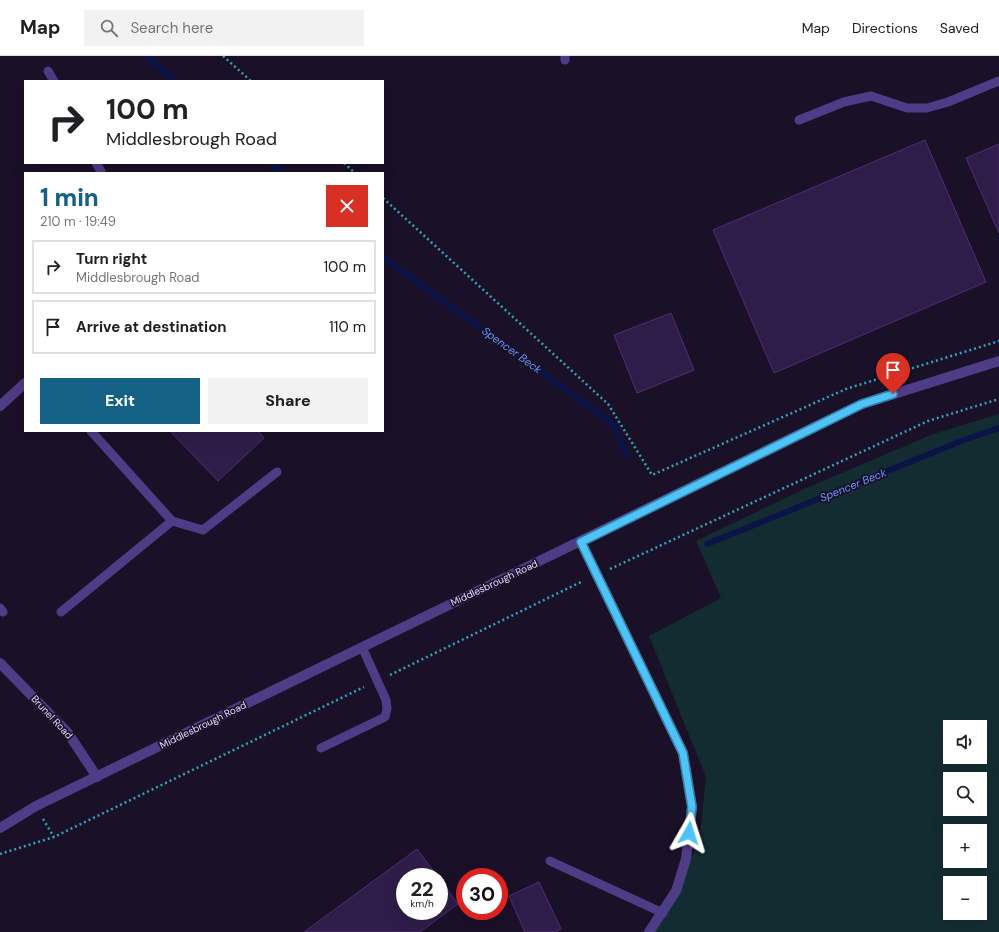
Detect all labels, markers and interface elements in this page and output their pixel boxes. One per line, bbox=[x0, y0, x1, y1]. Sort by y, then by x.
search box bbox=[84, 10, 364, 46]
text: Map bbox=[20, 15, 60, 40]
icon: search bbox=[98, 17, 120, 39]
text: Search here bbox=[130, 18, 213, 38]
text: Map bbox=[802, 19, 830, 37]
text: Directions bbox=[852, 19, 918, 37]
text: Saved bbox=[940, 19, 979, 37]
text: 100 m bbox=[106, 91, 189, 128]
icon: right bbox=[40, 96, 92, 148]
text: Middlesbrough Road bbox=[106, 127, 277, 151]
text: 1 min bbox=[40, 182, 99, 213]
button: close bbox=[326, 185, 368, 227]
text: 210 m · 19:49 bbox=[40, 213, 116, 230]
text: Turn right bbox=[76, 249, 147, 269]
icon: right bbox=[42, 256, 64, 278]
text: 100 m bbox=[323, 257, 366, 277]
text: Middlesbrough Road bbox=[76, 269, 199, 286]
icon: arrive bbox=[42, 316, 64, 338]
text: Arrive at destination bbox=[76, 317, 227, 337]
text: 110 m bbox=[329, 317, 366, 337]
water label: Spencer Beck bbox=[479, 324, 545, 377]
pin bbox=[876, 353, 910, 394]
icon: arrive bbox=[882, 359, 904, 381]
button: Exit bbox=[40, 378, 200, 424]
button: Share bbox=[208, 378, 368, 424]
water label: Spencer Beck bbox=[818, 465, 889, 505]
street label: Middlesbrough Road bbox=[448, 557, 540, 609]
street label: Brunel Road bbox=[28, 692, 76, 742]
street label: Middlesbrough Road bbox=[157, 698, 249, 752]
map controls bbox=[943, 720, 987, 920]
button: sound bbox=[943, 720, 987, 764]
button: search bbox=[943, 772, 987, 816]
position arrow bbox=[668, 812, 710, 854]
button: + bbox=[943, 824, 987, 868]
speed limit sign: 30 bbox=[456, 868, 508, 920]
text: 22 bbox=[410, 876, 434, 902]
button: − bbox=[943, 876, 987, 920]
text: km/h bbox=[410, 897, 434, 910]

